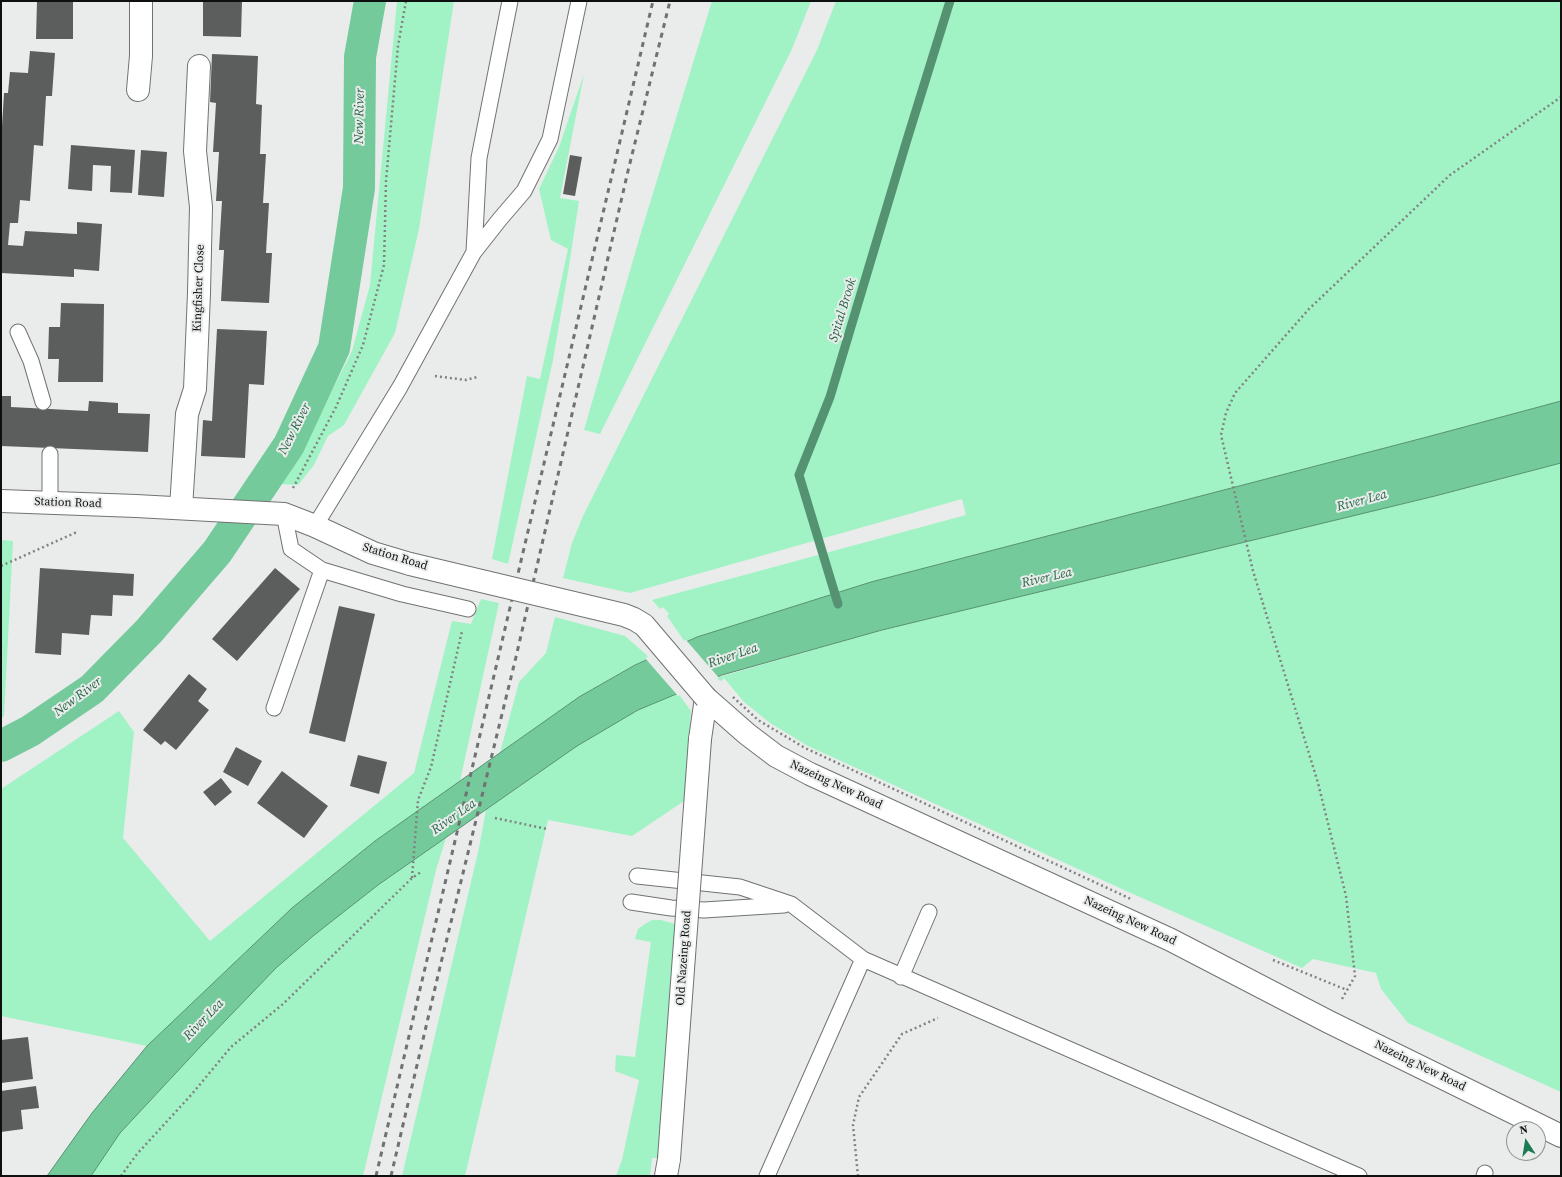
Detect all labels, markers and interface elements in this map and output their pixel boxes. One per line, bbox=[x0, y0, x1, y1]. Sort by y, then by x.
water label: New River bbox=[352, 88, 368, 144]
street label: Kingfisher Close bbox=[190, 244, 208, 332]
water label: Spital Brook bbox=[826, 276, 860, 344]
water label: New River bbox=[275, 401, 315, 457]
water label: River Lea bbox=[1335, 487, 1389, 515]
street label: Station Road bbox=[34, 495, 102, 511]
street label: Station Road bbox=[361, 540, 429, 574]
water label: River Lea bbox=[1020, 565, 1074, 591]
water label: River Lea bbox=[706, 640, 760, 672]
water label: New River bbox=[51, 674, 105, 720]
street label: Nazeing New Road bbox=[788, 757, 884, 813]
water label: River Lea bbox=[429, 796, 479, 838]
street label: Nazeing New Road bbox=[1082, 893, 1178, 949]
street label: Old Nazeing Road bbox=[674, 910, 694, 1006]
water label: River Lea bbox=[181, 996, 227, 1044]
street label: Nazeing New Road bbox=[1372, 1038, 1468, 1094]
north arrow bbox=[1506, 1121, 1546, 1161]
text: N bbox=[1518, 1122, 1529, 1138]

